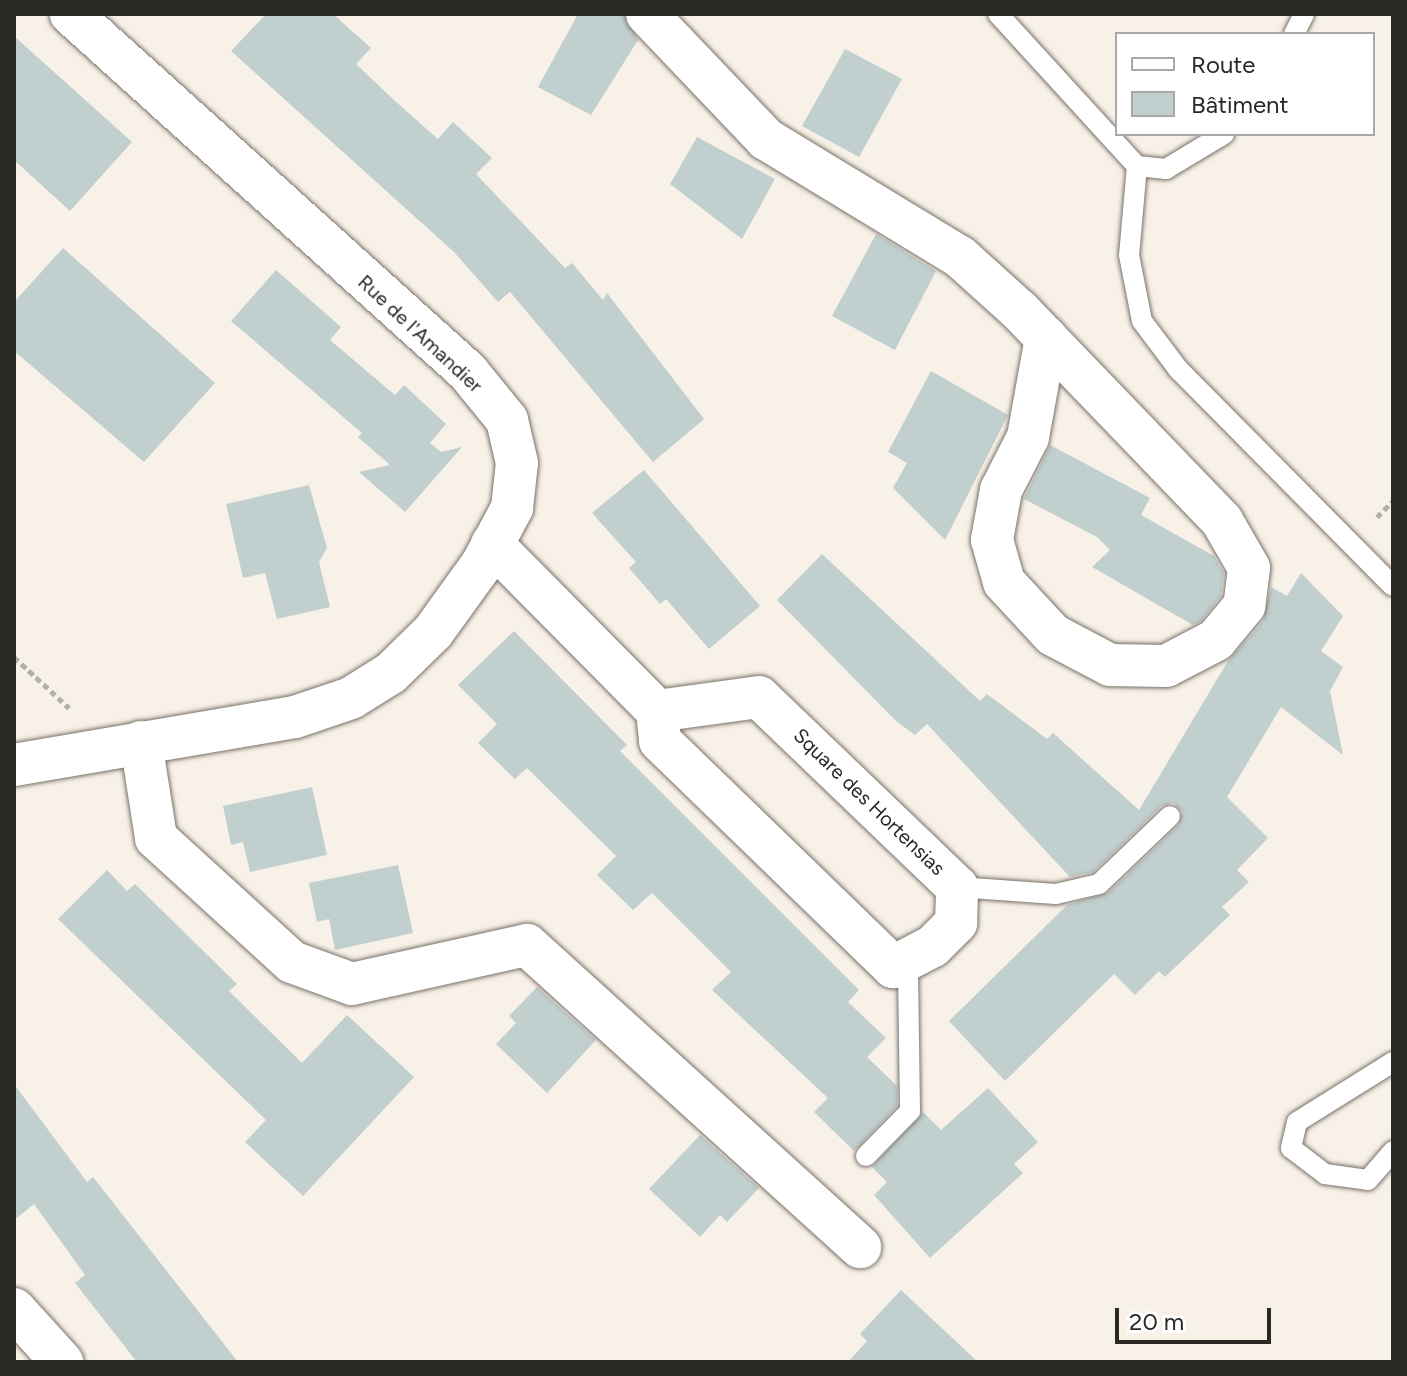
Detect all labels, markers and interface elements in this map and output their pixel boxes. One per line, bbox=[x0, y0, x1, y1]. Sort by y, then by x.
legend bbox=[1115, 32, 1375, 136]
text: Route bbox=[1191, 50, 1255, 79]
text: Bâtiment bbox=[1191, 90, 1289, 119]
street label: Rue de l'Amandier bbox=[353, 270, 487, 398]
street label: Square des Hortensias bbox=[788, 723, 950, 881]
scale bar bbox=[1119, 1292, 1275, 1342]
text: 20 m bbox=[1129, 1307, 1184, 1336]

